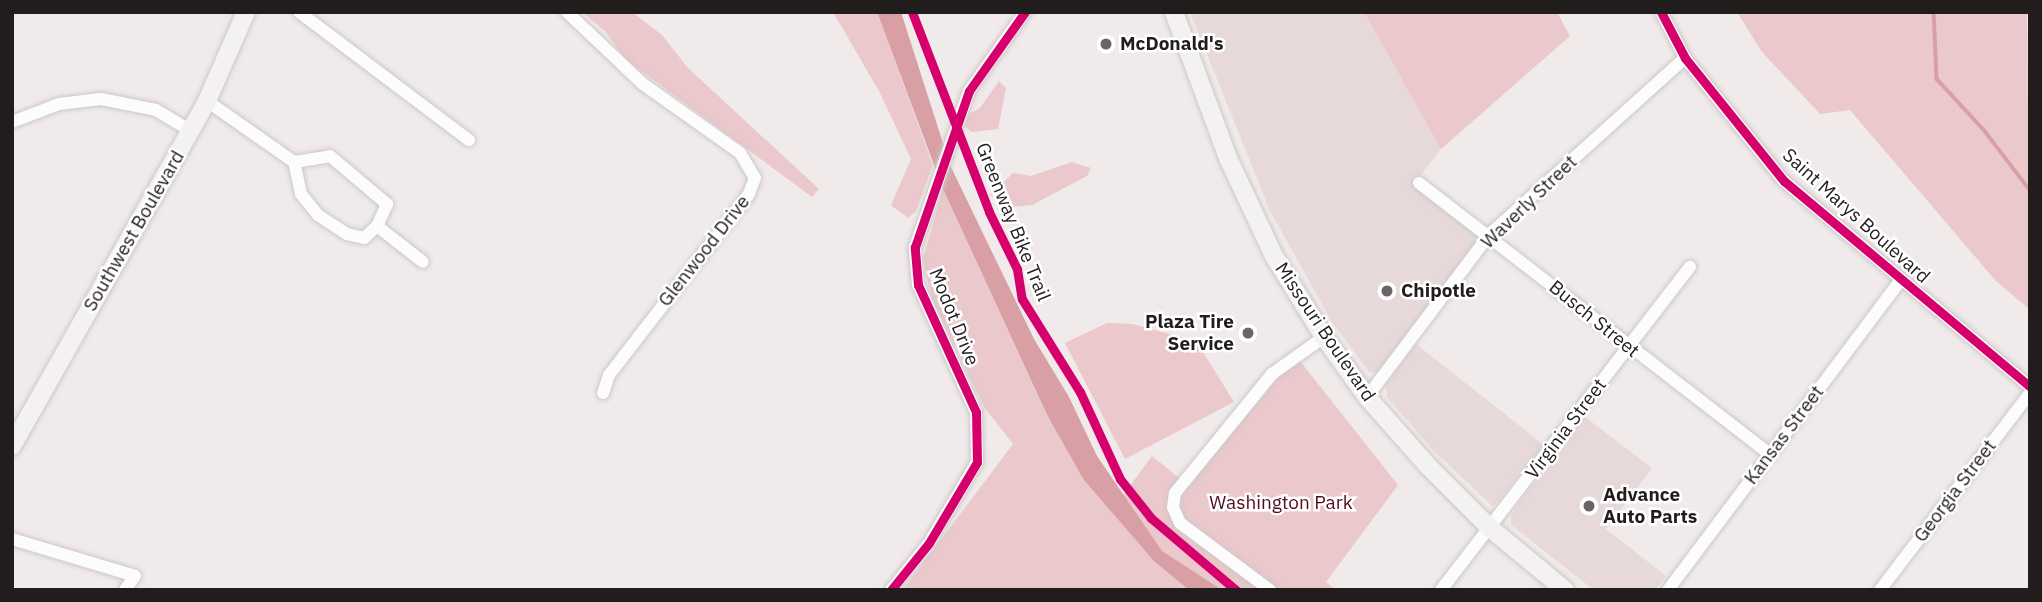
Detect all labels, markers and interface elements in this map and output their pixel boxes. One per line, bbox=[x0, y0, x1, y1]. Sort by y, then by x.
place label: McDonald's bbox=[1120, 33, 1223, 55]
marker: McDonald's bbox=[1098, 36, 1114, 52]
street label: Greenway Bike Trail bbox=[971, 139, 1055, 305]
street label: Saint Marys Boulevard bbox=[1778, 144, 1934, 288]
street label: Southwest Boulevard bbox=[79, 147, 189, 315]
street label: Waverly Street bbox=[1476, 151, 1582, 253]
street label: Glenwood Drive bbox=[653, 191, 755, 311]
street label: Missouri Boulevard bbox=[1270, 258, 1380, 406]
street label: Modot Drive bbox=[924, 265, 984, 369]
street label: Busch Street bbox=[1544, 276, 1644, 362]
place label: Chipotle bbox=[1401, 280, 1476, 302]
marker: Chipotle bbox=[1379, 283, 1395, 299]
place label: Plaza Tire Service bbox=[1145, 311, 1234, 355]
marker: Plaza Tire Service bbox=[1240, 325, 1256, 341]
street label: Virginia Street bbox=[1521, 374, 1611, 484]
street label: Kansas Street bbox=[1739, 381, 1829, 489]
street label: Georgia Street bbox=[1909, 435, 2001, 547]
place label: Advance Auto Parts bbox=[1603, 484, 1697, 528]
park label: Washington Park bbox=[1209, 492, 1353, 514]
marker: Advance Auto Parts bbox=[1581, 498, 1597, 514]

